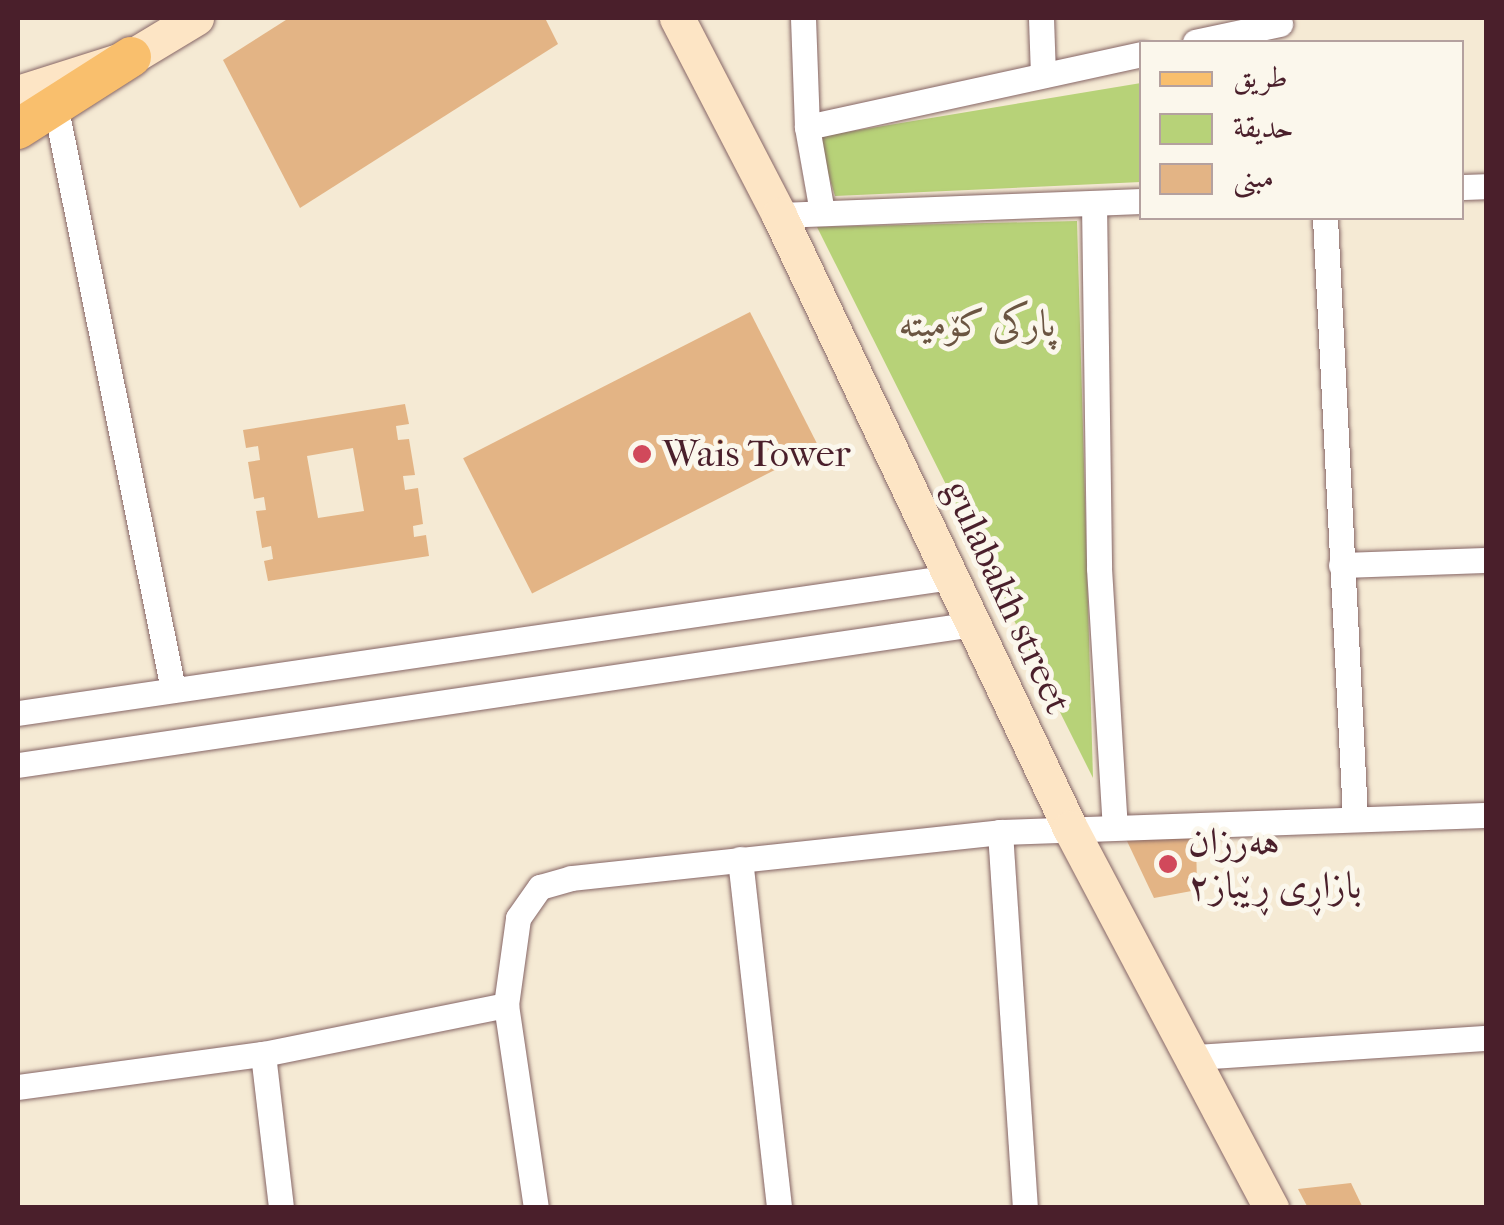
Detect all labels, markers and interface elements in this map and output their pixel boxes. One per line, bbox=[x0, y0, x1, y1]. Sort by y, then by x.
legend bbox=[1139, 40, 1464, 220]
text: طريق bbox=[1233, 60, 1288, 95]
text: حديقة bbox=[1233, 110, 1294, 145]
text: مبنى bbox=[1233, 160, 1274, 195]
park label: پارکی کۆمیتە bbox=[899, 301, 1055, 347]
place label: Wais Tower bbox=[662, 431, 851, 477]
marker: Wais Tower bbox=[631, 443, 653, 465]
street label: gulabakh street bbox=[933, 473, 1081, 721]
place label: هەرزان بازاڕی ڕێباز٢ bbox=[1188, 819, 1362, 908]
marker: هەرزان بازاڕی ڕێباز٢ bbox=[1157, 853, 1179, 875]

